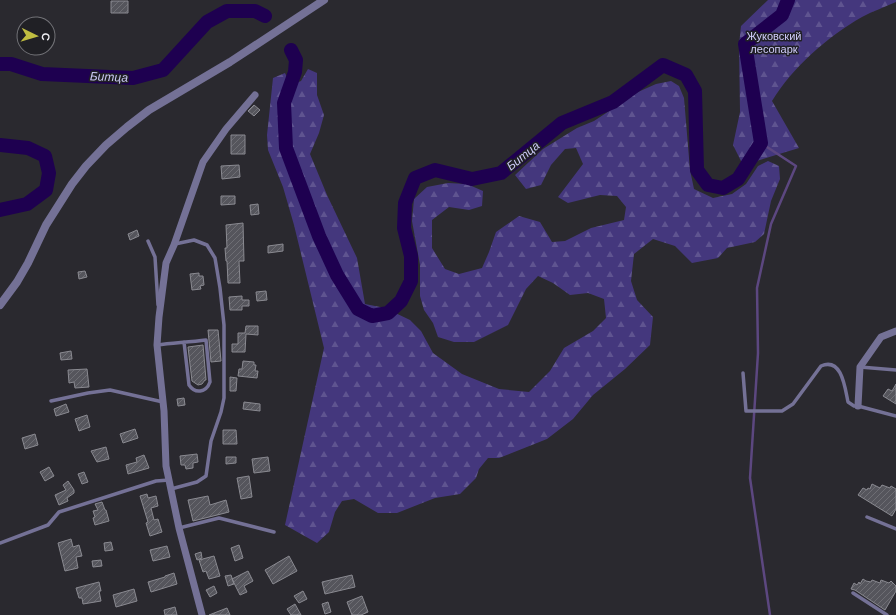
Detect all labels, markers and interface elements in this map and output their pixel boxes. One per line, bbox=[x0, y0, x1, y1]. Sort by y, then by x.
north arrow bbox=[16, 16, 56, 56]
park label: Жуковский лесопарк bbox=[747, 29, 801, 55]
text: С bbox=[40, 32, 53, 41]
water label: Битца bbox=[90, 68, 129, 85]
water label: Битца bbox=[503, 138, 542, 173]

